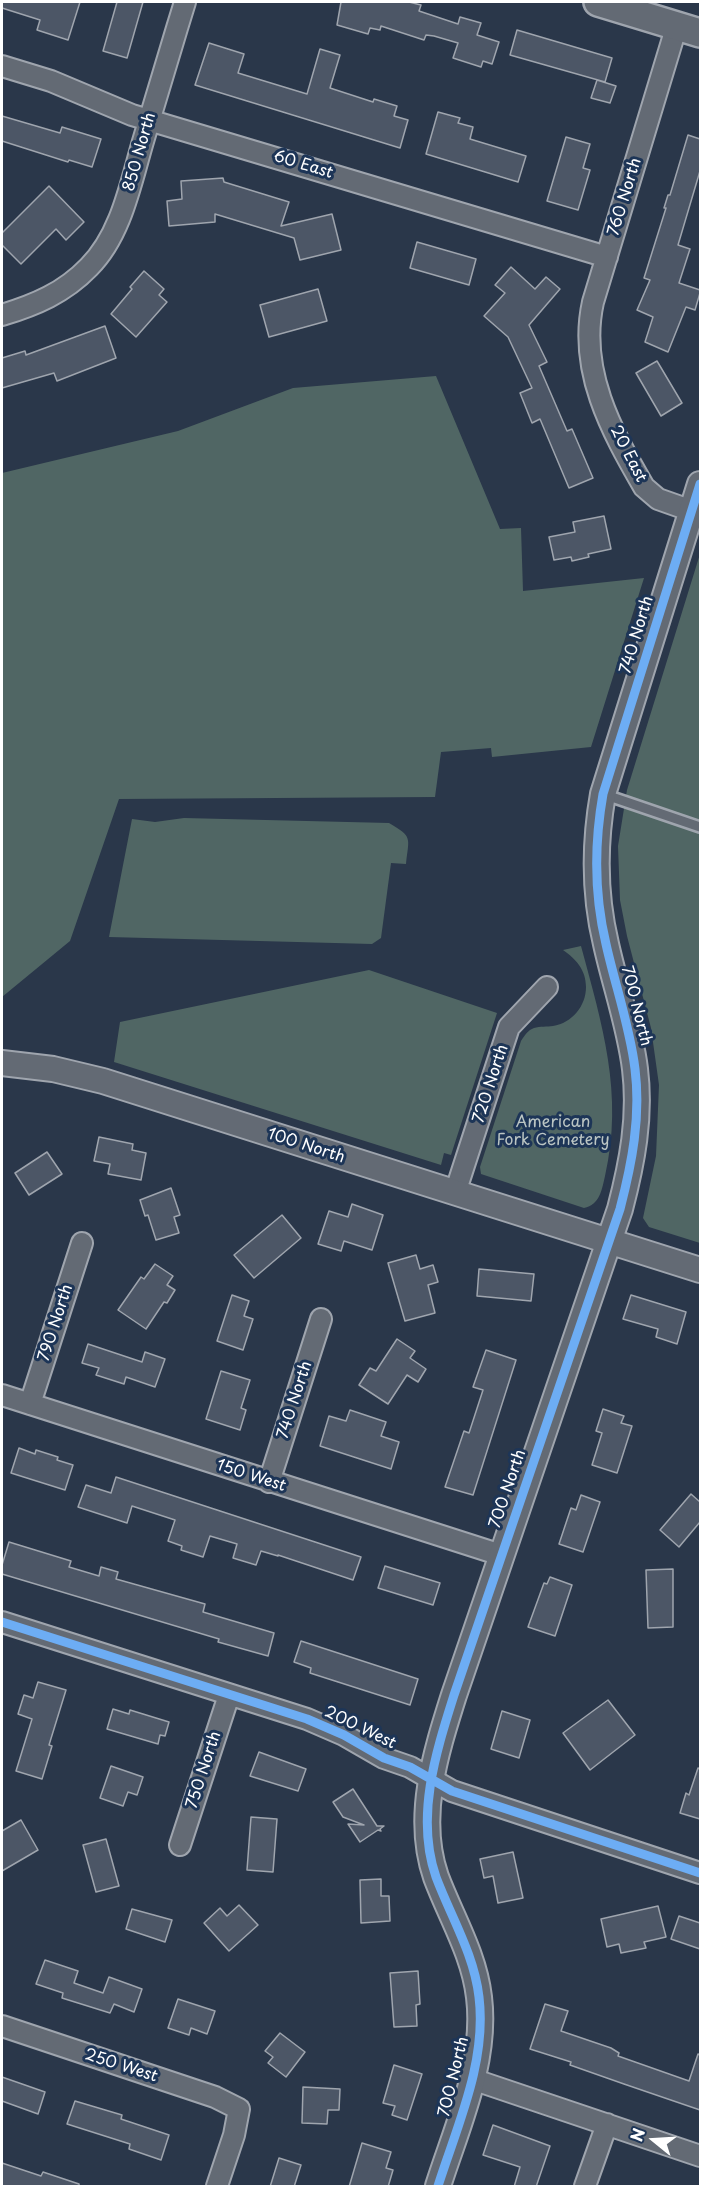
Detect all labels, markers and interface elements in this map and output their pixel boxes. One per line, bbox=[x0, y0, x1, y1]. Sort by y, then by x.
street label: 850 North bbox=[120, 110, 160, 194]
street label: 60 East bbox=[271, 147, 335, 183]
street label: 760 North bbox=[604, 156, 646, 238]
street label: 20 East bbox=[606, 422, 650, 486]
street label: 740 North bbox=[616, 594, 658, 676]
street label: 700 North bbox=[617, 964, 655, 1048]
street label: 720 North bbox=[469, 1042, 513, 1126]
park label: American Fork Cemetery bbox=[496, 1113, 610, 1151]
street label: 100 North bbox=[265, 1124, 347, 1168]
street label: 790 North bbox=[35, 1282, 77, 1364]
street label: 740 North bbox=[273, 1359, 317, 1441]
street label: 700 North bbox=[486, 1447, 530, 1531]
street label: 150 West bbox=[214, 1456, 288, 1496]
street label: 200 West bbox=[321, 1702, 399, 1754]
street label: 750 North bbox=[182, 1729, 226, 1811]
street label: 700 North bbox=[435, 2035, 473, 2119]
street label: 250 West bbox=[82, 2045, 160, 2087]
north arrow bbox=[624, 2110, 684, 2170]
text: N bbox=[624, 2125, 650, 2144]

